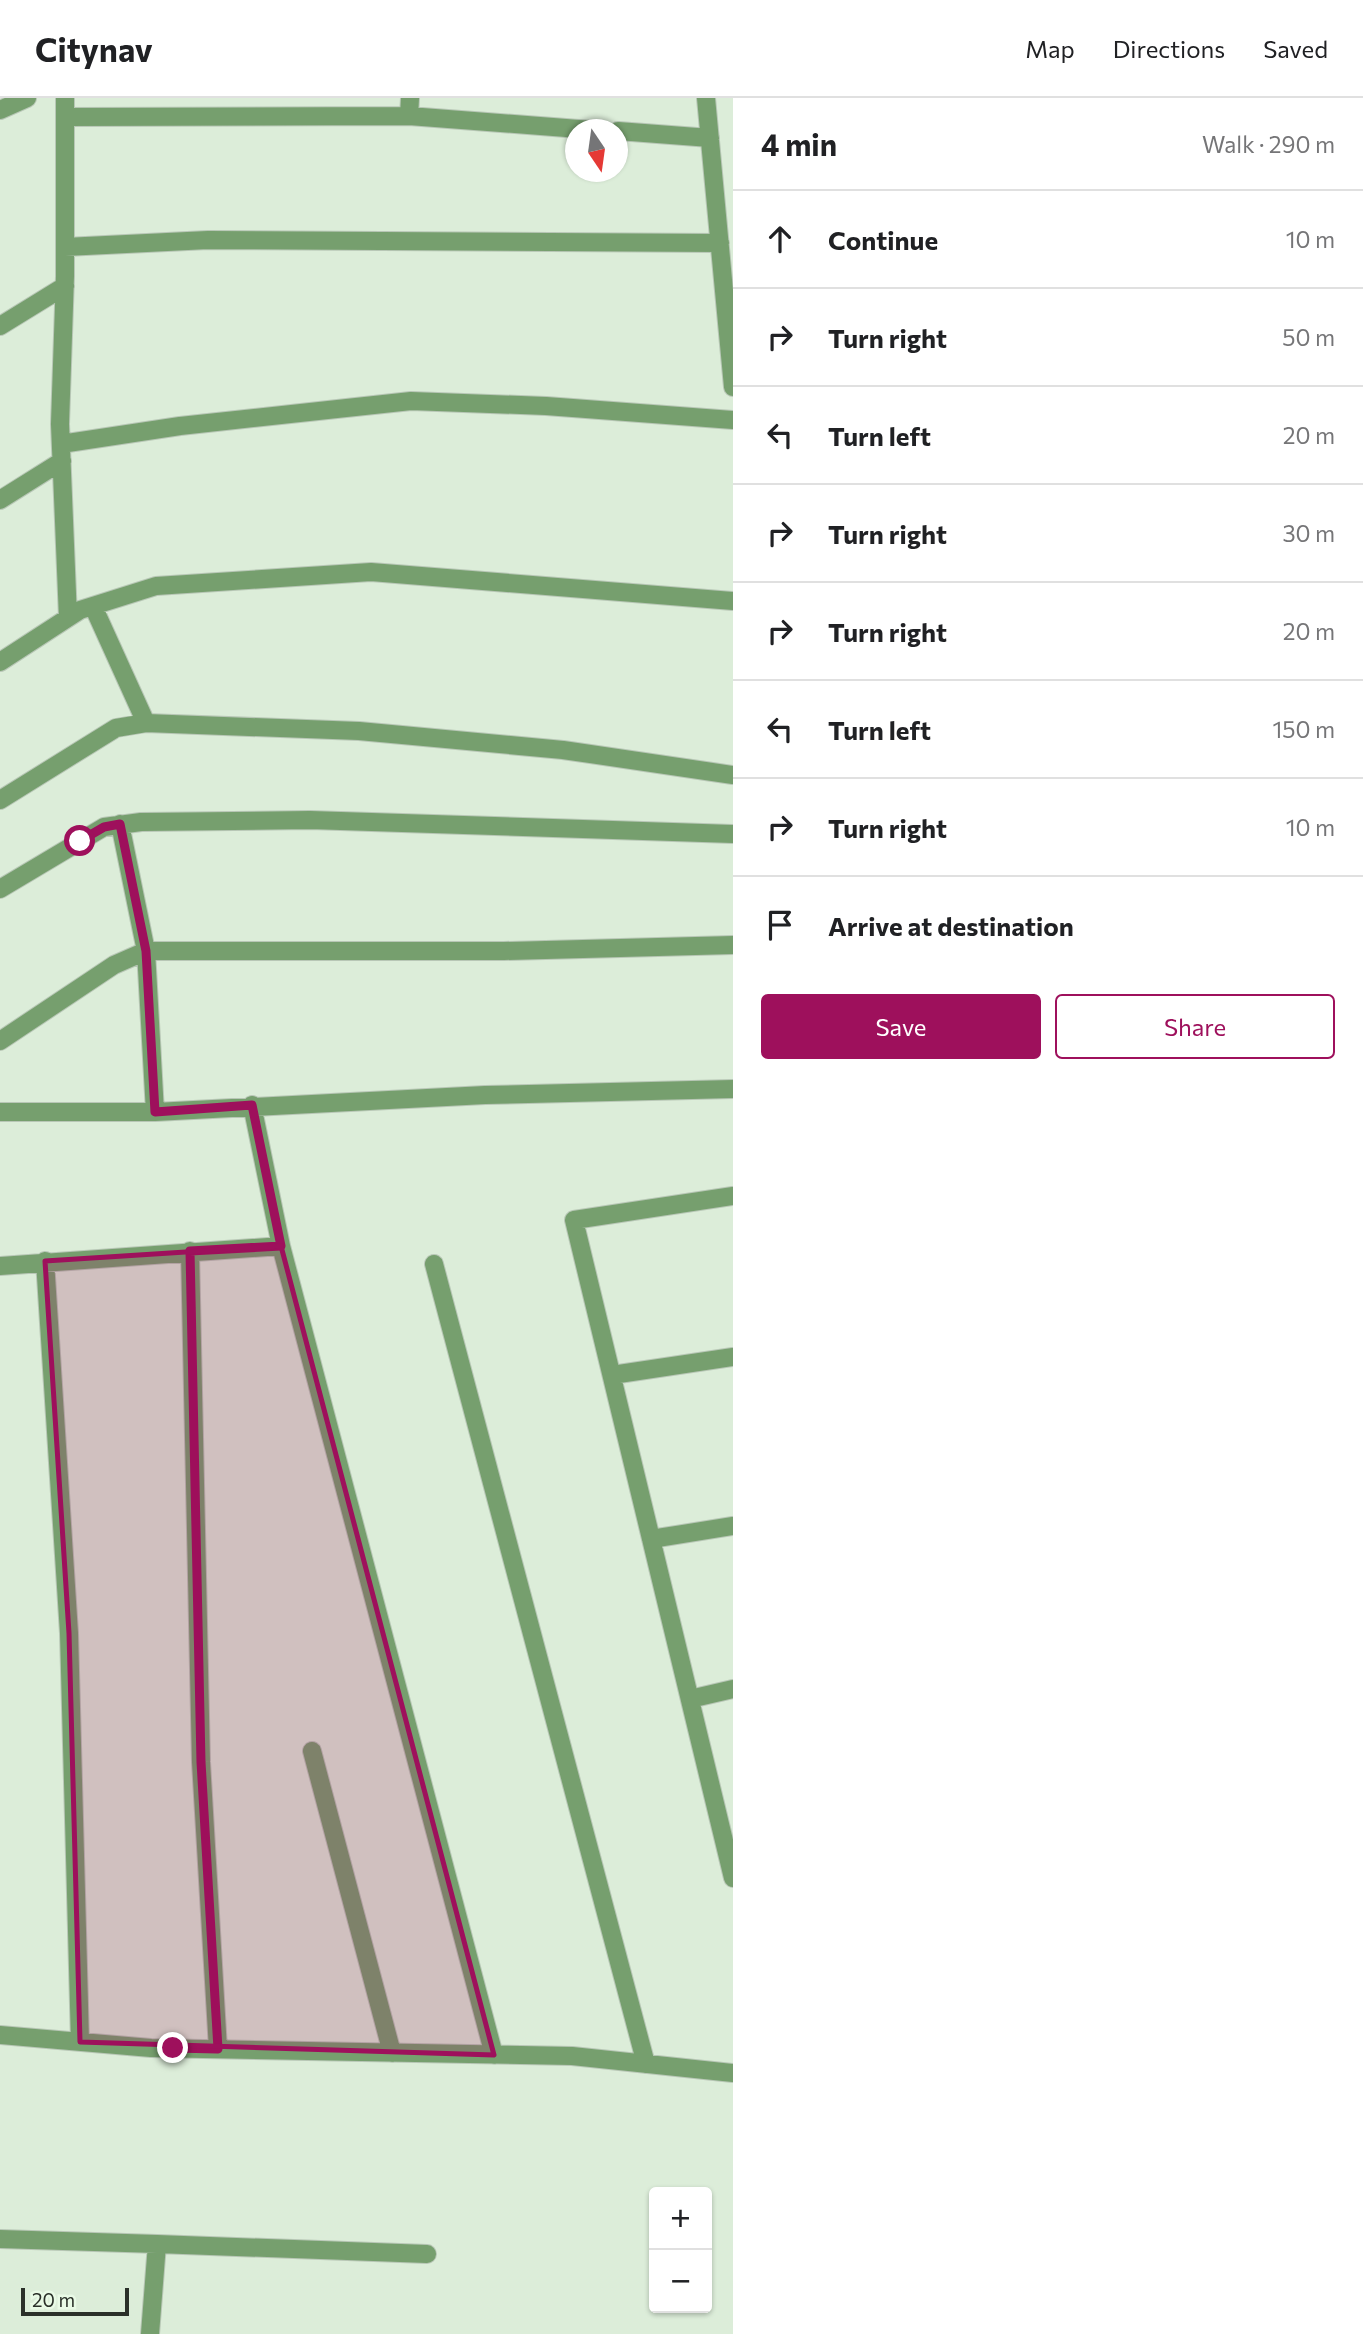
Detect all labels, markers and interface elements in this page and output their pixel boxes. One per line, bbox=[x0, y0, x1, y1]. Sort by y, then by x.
text: Citynav bbox=[35, 28, 153, 69]
text: Map bbox=[1025, 34, 1075, 63]
text: Directions bbox=[1113, 34, 1225, 63]
text: Saved bbox=[1263, 34, 1328, 63]
north arrow bbox=[565, 119, 628, 182]
text: 4 min bbox=[761, 125, 837, 162]
text: Walk · 290 m bbox=[1202, 130, 1335, 158]
icon: ahead bbox=[761, 220, 799, 258]
text: Continue bbox=[828, 224, 938, 255]
text: 10 m bbox=[1286, 225, 1335, 253]
icon: right bbox=[761, 318, 799, 356]
text: Turn right bbox=[828, 322, 947, 353]
text: 50 m bbox=[1282, 323, 1335, 351]
icon: left bbox=[761, 416, 799, 454]
text: Turn left bbox=[828, 420, 931, 451]
text: 20 m bbox=[1283, 421, 1335, 449]
icon: right bbox=[761, 514, 799, 552]
text: Turn right bbox=[828, 518, 947, 549]
text: 30 m bbox=[1282, 519, 1335, 547]
icon: right bbox=[761, 612, 799, 650]
text: Turn right bbox=[828, 616, 947, 647]
text: 20 m bbox=[1283, 617, 1335, 645]
icon: left bbox=[761, 710, 799, 748]
text: Turn left bbox=[828, 714, 931, 745]
text: 150 m bbox=[1272, 715, 1335, 743]
icon: right bbox=[761, 808, 799, 846]
text: Turn right bbox=[828, 812, 947, 843]
text: 10 m bbox=[1286, 813, 1335, 841]
route start bbox=[64, 825, 95, 856]
icon: arrive bbox=[761, 906, 799, 944]
text: Arrive at destination bbox=[828, 910, 1074, 941]
button: Save bbox=[761, 994, 1041, 1059]
button: Share bbox=[1055, 994, 1335, 1059]
route end bbox=[157, 2032, 188, 2063]
map controls bbox=[649, 2187, 712, 2313]
button: + bbox=[649, 2187, 712, 2250]
button: − bbox=[649, 2250, 712, 2313]
scale bar bbox=[21, 2285, 130, 2317]
text: 20 m bbox=[32, 2288, 75, 2311]

